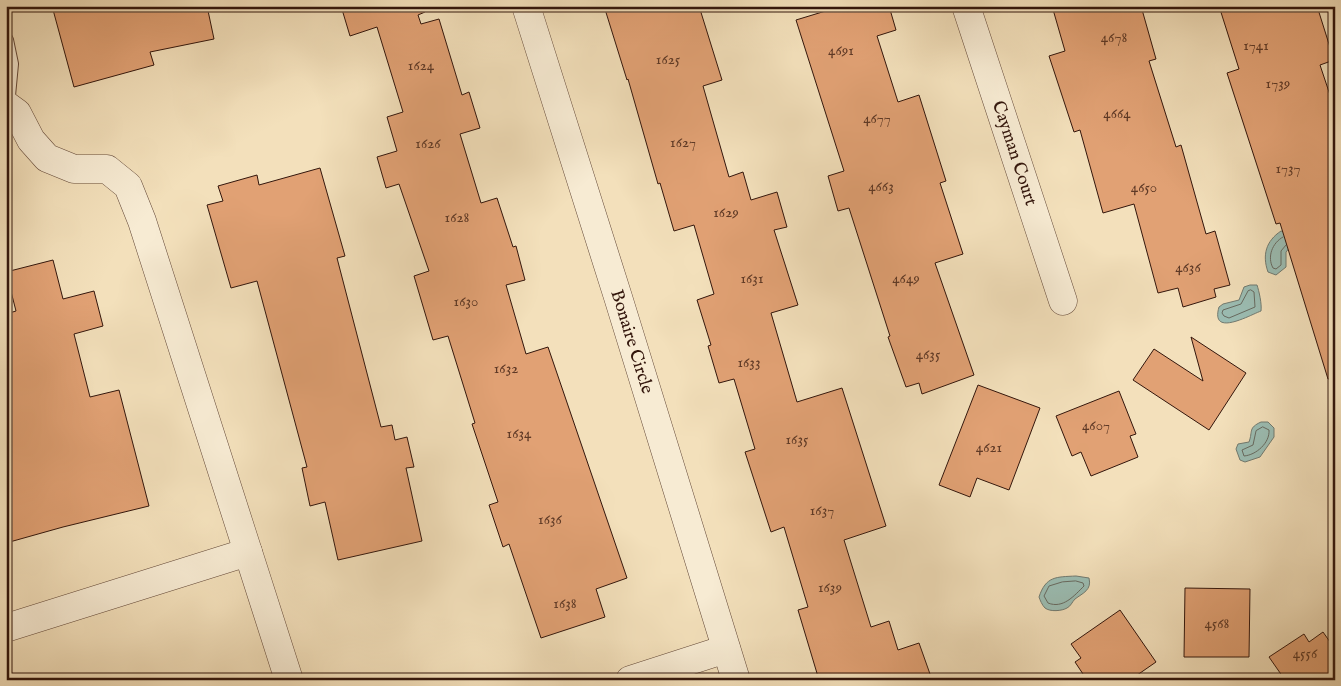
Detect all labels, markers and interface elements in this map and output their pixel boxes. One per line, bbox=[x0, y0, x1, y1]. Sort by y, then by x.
house number: 4678 bbox=[1101, 28, 1127, 47]
house number: 1741 bbox=[1243, 36, 1269, 55]
house number: 4691 bbox=[828, 41, 854, 60]
house number: 1625 bbox=[656, 50, 681, 69]
house number: 1624 bbox=[408, 56, 435, 75]
house number: 1739 bbox=[1266, 74, 1290, 93]
street label: Cayman Court bbox=[986, 98, 1042, 209]
house number: 4664 bbox=[1103, 104, 1131, 123]
house number: 4677 bbox=[863, 109, 891, 128]
house number: 1627 bbox=[670, 133, 696, 152]
house number: 1626 bbox=[415, 134, 441, 153]
house number: 1737 bbox=[1275, 159, 1301, 178]
house number: 4663 bbox=[868, 177, 894, 196]
house number: 4650 bbox=[1131, 178, 1157, 197]
house number: 1629 bbox=[713, 203, 739, 222]
house number: 1628 bbox=[445, 208, 470, 227]
house number: 4636 bbox=[1175, 258, 1201, 277]
house number: 1631 bbox=[740, 269, 764, 288]
house number: 4649 bbox=[892, 269, 920, 288]
street label: Bonaire Circle bbox=[605, 287, 659, 397]
house number: 1630 bbox=[454, 292, 478, 311]
house number: 4635 bbox=[916, 345, 941, 364]
house number: 1633 bbox=[737, 353, 761, 372]
house number: 1632 bbox=[494, 359, 518, 378]
house number: 4607 bbox=[1082, 416, 1110, 435]
house number: 1634 bbox=[507, 424, 532, 443]
house number: 1635 bbox=[786, 430, 809, 449]
house number: 4621 bbox=[976, 438, 1002, 457]
house number: 1637 bbox=[810, 501, 834, 520]
house number: 1636 bbox=[538, 510, 563, 529]
house number: 1639 bbox=[818, 578, 842, 597]
house number: 1638 bbox=[553, 594, 577, 613]
house number: 4568 bbox=[1205, 614, 1230, 633]
house number: 4556 bbox=[1293, 644, 1318, 663]

